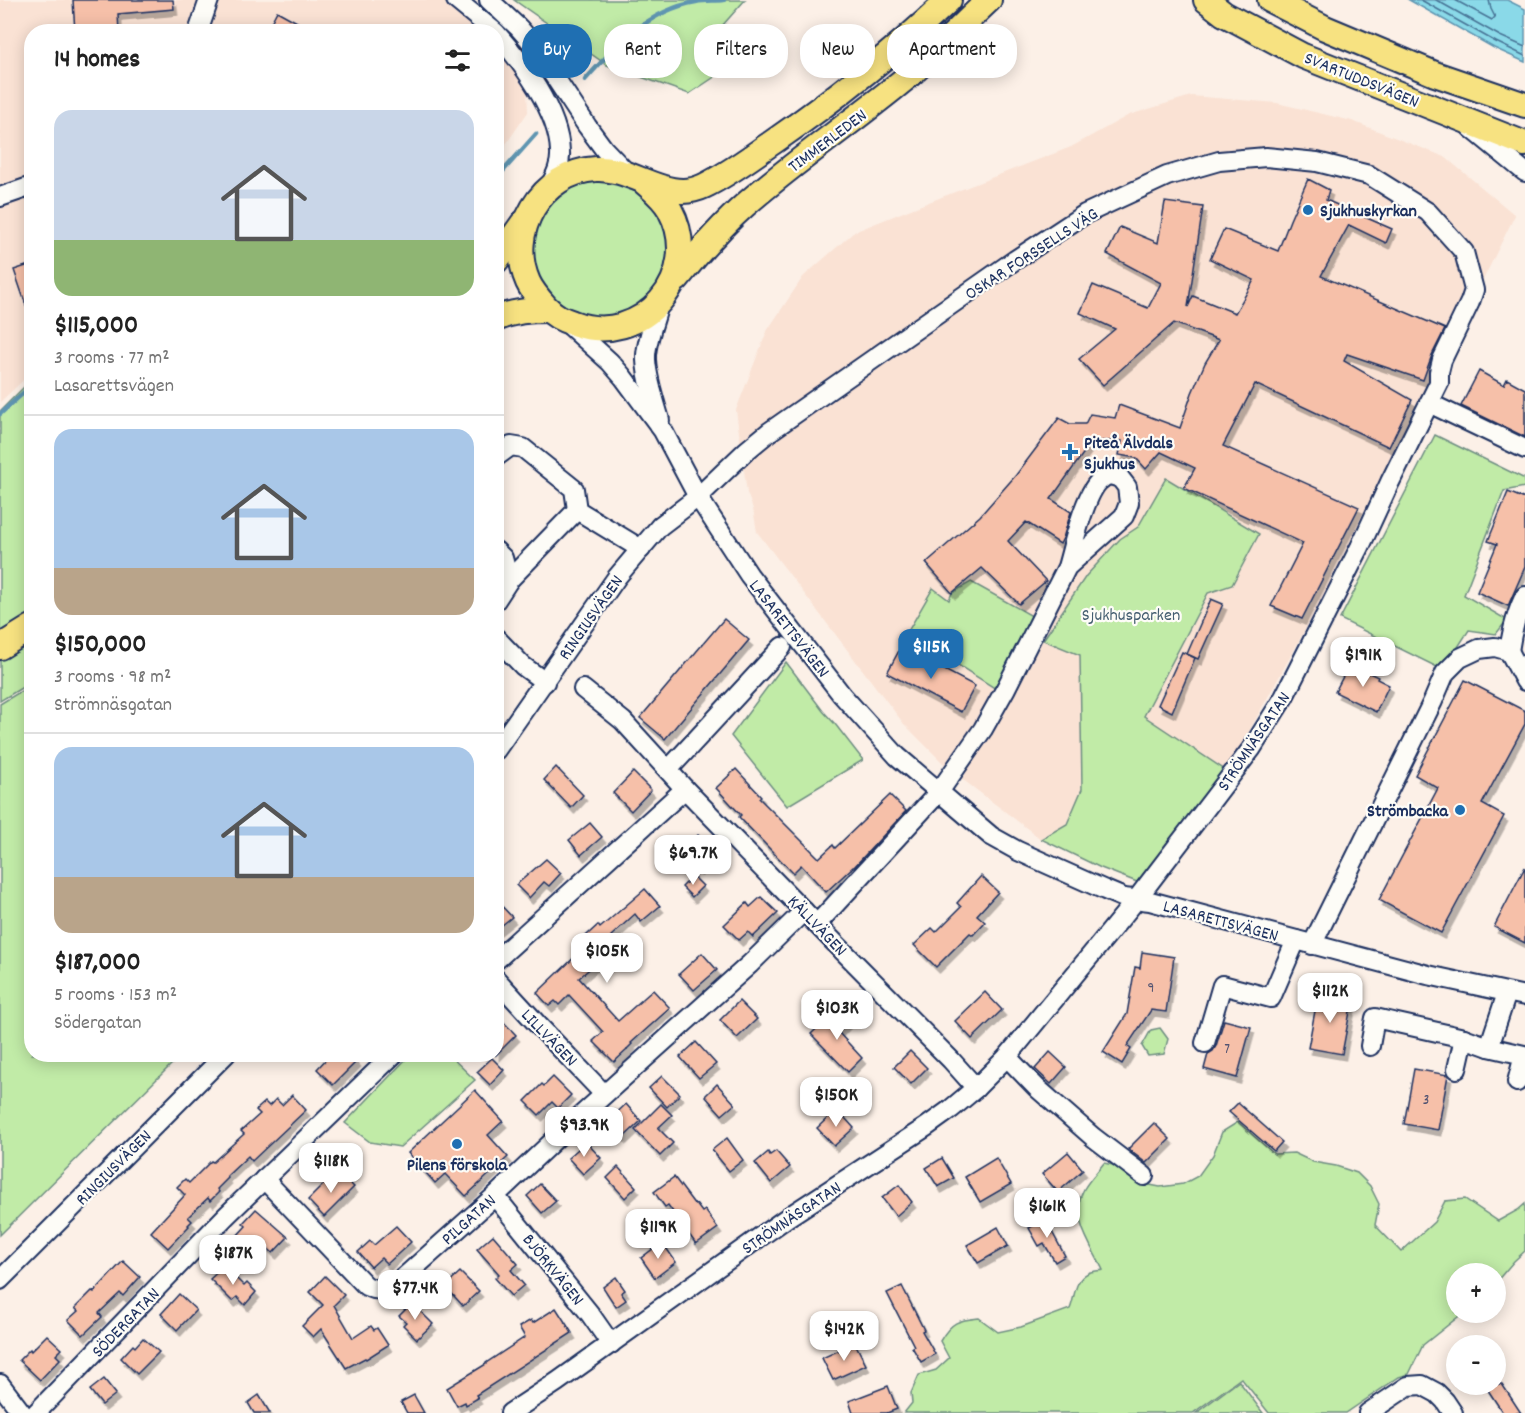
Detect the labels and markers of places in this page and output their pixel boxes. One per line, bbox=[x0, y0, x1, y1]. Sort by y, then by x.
place label: Sjukhuskyrkan bbox=[1320, 200, 1417, 225]
marker: Sjukhuskyrkan bbox=[1301, 203, 1315, 217]
place label: Piteå Älvdals Sjukhus bbox=[1084, 432, 1173, 478]
marker: Piteå Älvdals Sjukhus bbox=[1061, 443, 1079, 461]
pin: $115K bbox=[889, 629, 973, 680]
pin: $191K bbox=[1321, 637, 1405, 688]
place label: Strömbacka bbox=[1367, 800, 1449, 825]
marker: Strömbacka bbox=[1453, 803, 1467, 817]
pin: $69.7K bbox=[644, 835, 742, 886]
pin: $105K bbox=[565, 933, 649, 984]
pin: $112K bbox=[1288, 973, 1372, 1024]
pin: $103K bbox=[795, 990, 879, 1041]
pin: $150K bbox=[794, 1077, 878, 1128]
pin: $93.9K bbox=[535, 1107, 633, 1158]
marker: Pilens förskola bbox=[450, 1137, 464, 1151]
pin: $118K bbox=[289, 1143, 373, 1194]
place label: Pilens förskola bbox=[407, 1154, 508, 1179]
pin: $161K bbox=[1005, 1188, 1089, 1239]
pin: $119K bbox=[616, 1209, 700, 1260]
pin: $187K bbox=[191, 1235, 275, 1286]
pin: $77.4K bbox=[366, 1270, 464, 1321]
pin: $142K bbox=[802, 1311, 886, 1362]

